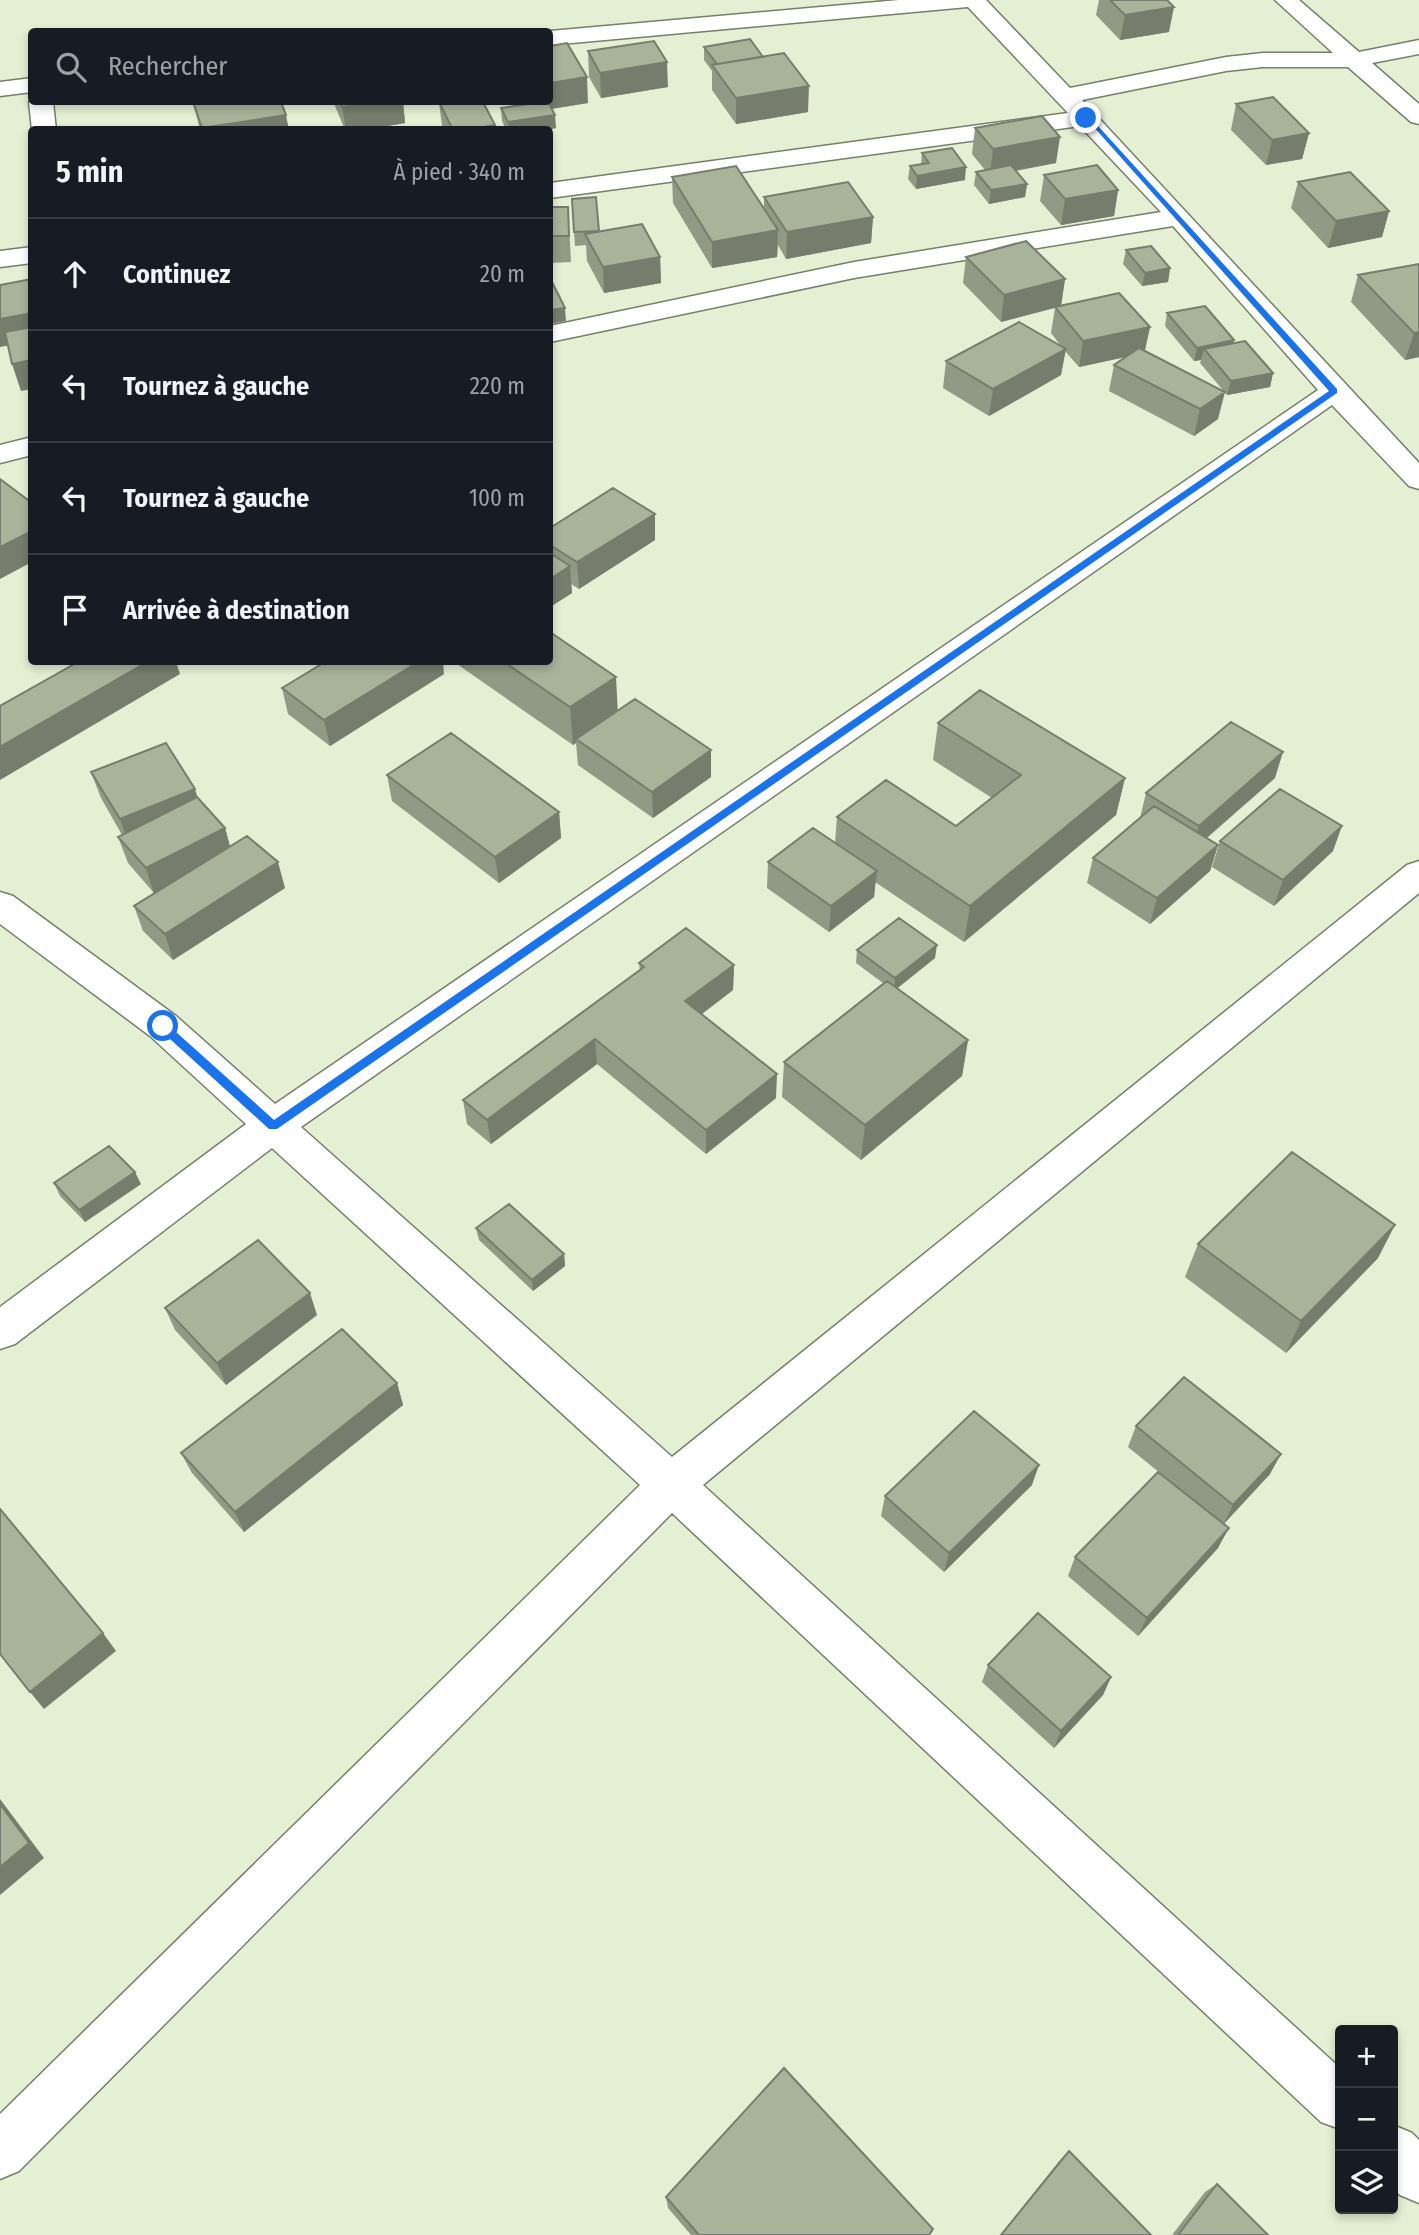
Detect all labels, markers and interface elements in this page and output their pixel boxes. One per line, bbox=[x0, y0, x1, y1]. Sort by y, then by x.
search box bbox=[28, 28, 553, 105]
icon: search bbox=[52, 48, 90, 86]
text: Rechercher bbox=[108, 51, 227, 82]
route end bbox=[1070, 102, 1101, 133]
text: 5 min bbox=[56, 154, 123, 190]
text: À pied · 340 m bbox=[394, 158, 525, 186]
icon: ahead bbox=[56, 255, 94, 293]
text: Continuez bbox=[123, 259, 230, 290]
text: 20 m bbox=[480, 260, 525, 288]
icon: left bbox=[56, 367, 94, 405]
text: Tournez à gauche bbox=[123, 371, 309, 402]
text: 220 m bbox=[470, 372, 525, 400]
icon: left bbox=[56, 479, 94, 517]
text: Tournez à gauche bbox=[123, 483, 309, 514]
text: 100 m bbox=[469, 484, 525, 512]
icon: arrive bbox=[56, 591, 94, 629]
text: Arrivée à destination bbox=[123, 595, 350, 626]
route start bbox=[147, 1010, 178, 1041]
map controls bbox=[1335, 2025, 1398, 2214]
button: + bbox=[1335, 2025, 1398, 2088]
button: − bbox=[1335, 2088, 1398, 2151]
button: layers bbox=[1335, 2151, 1398, 2214]

